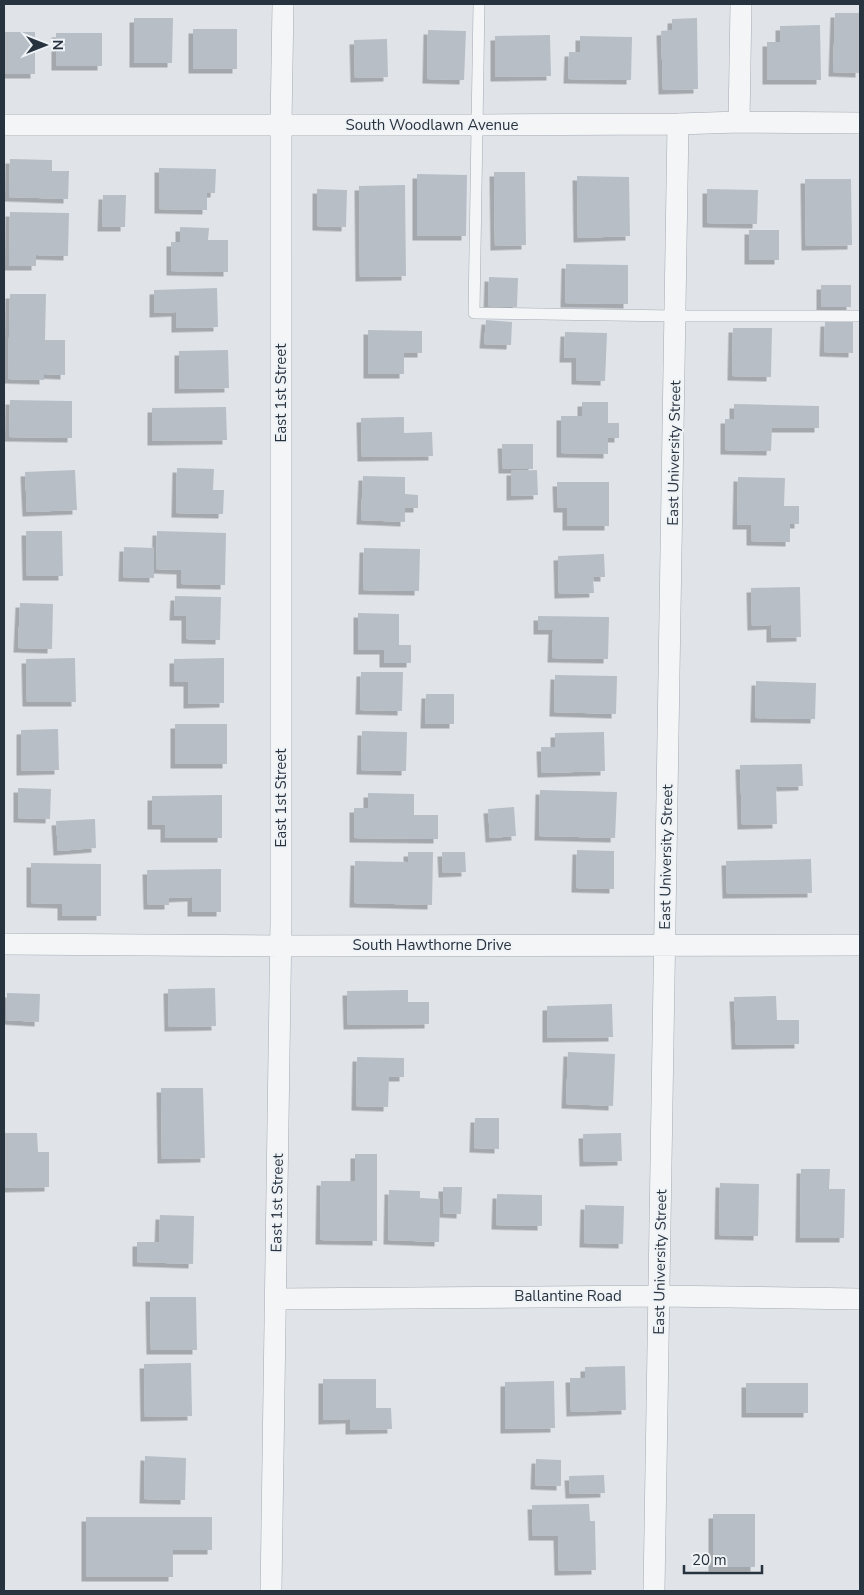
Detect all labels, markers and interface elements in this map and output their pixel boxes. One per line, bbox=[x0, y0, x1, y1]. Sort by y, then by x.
north arrow bbox=[20, 20, 70, 70]
text: N bbox=[48, 40, 67, 50]
street label: South Woodlawn Avenue bbox=[345, 115, 519, 135]
street label: East 1st Street bbox=[271, 343, 291, 443]
street label: East University Street bbox=[663, 380, 685, 526]
street label: East 1st Street bbox=[271, 748, 291, 848]
street label: East University Street bbox=[655, 784, 677, 930]
street label: South Hawthorne Drive bbox=[352, 935, 512, 955]
street label: East 1st Street bbox=[266, 1153, 288, 1253]
street label: East University Street bbox=[649, 1189, 671, 1335]
street label: Ballantine Road bbox=[514, 1286, 622, 1306]
scale bar bbox=[684, 1542, 762, 1574]
text: 20 m bbox=[692, 1550, 727, 1570]

